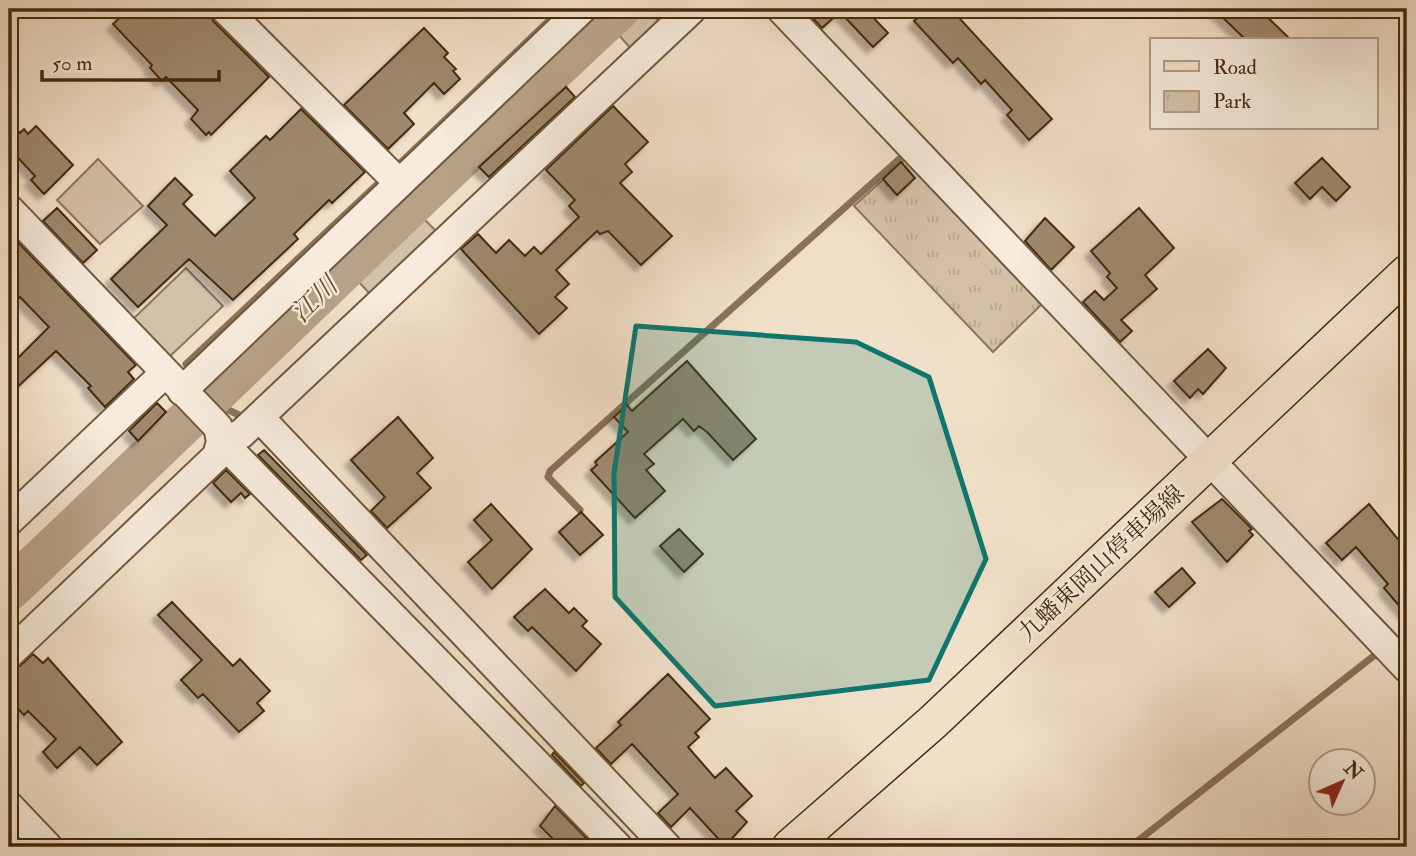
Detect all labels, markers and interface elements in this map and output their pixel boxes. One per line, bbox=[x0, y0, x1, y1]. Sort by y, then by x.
scale bar bbox=[42, 38, 219, 82]
legend bbox=[1150, 38, 1378, 130]
text: 50 m bbox=[52, 50, 93, 77]
text: Road bbox=[1213, 54, 1258, 81]
text: Park bbox=[1213, 88, 1251, 115]
water label: 江川 bbox=[285, 268, 347, 329]
street label: 九蟠東岡山停車場線 bbox=[1012, 478, 1191, 648]
north arrow bbox=[1308, 748, 1378, 818]
text: N bbox=[1338, 755, 1369, 786]

